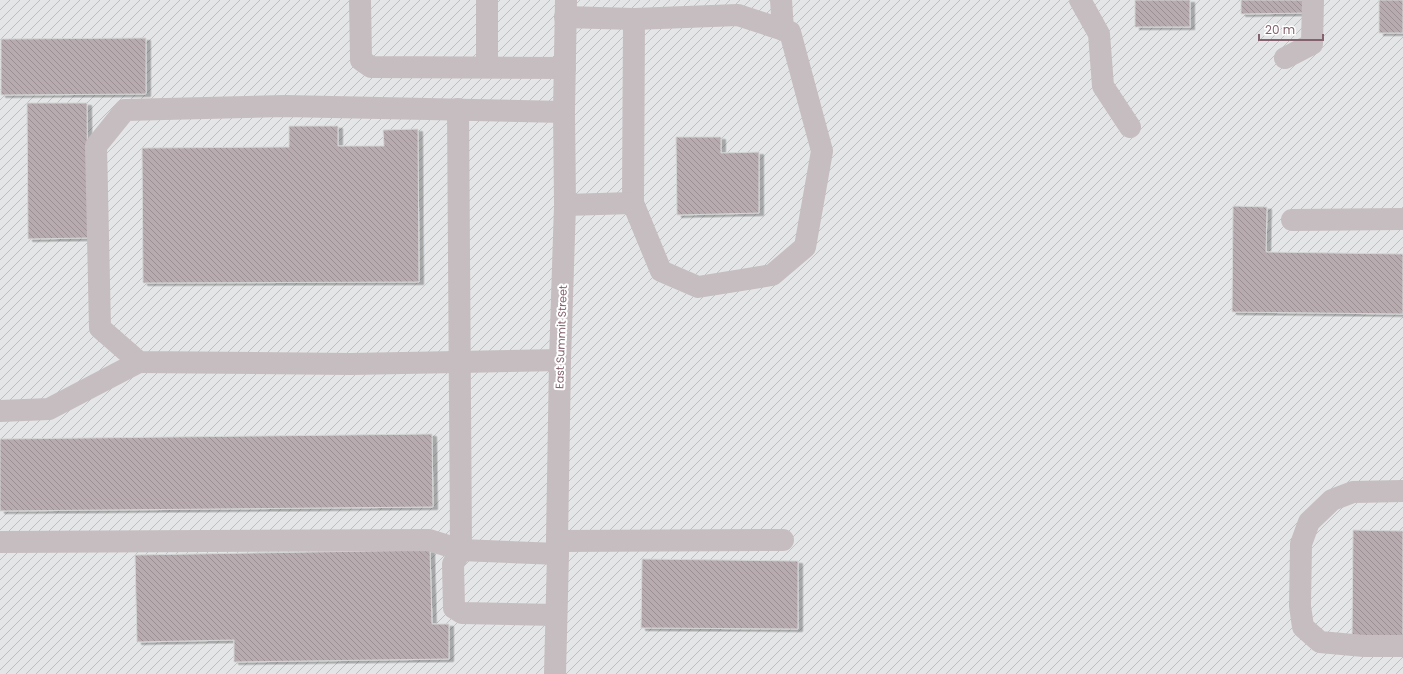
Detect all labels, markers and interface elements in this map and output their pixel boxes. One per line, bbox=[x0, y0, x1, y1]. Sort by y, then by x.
scale bar bbox=[1259, 16, 1323, 42]
text: 20 m bbox=[1265, 21, 1295, 38]
street label: East Summit Street bbox=[551, 285, 571, 389]

